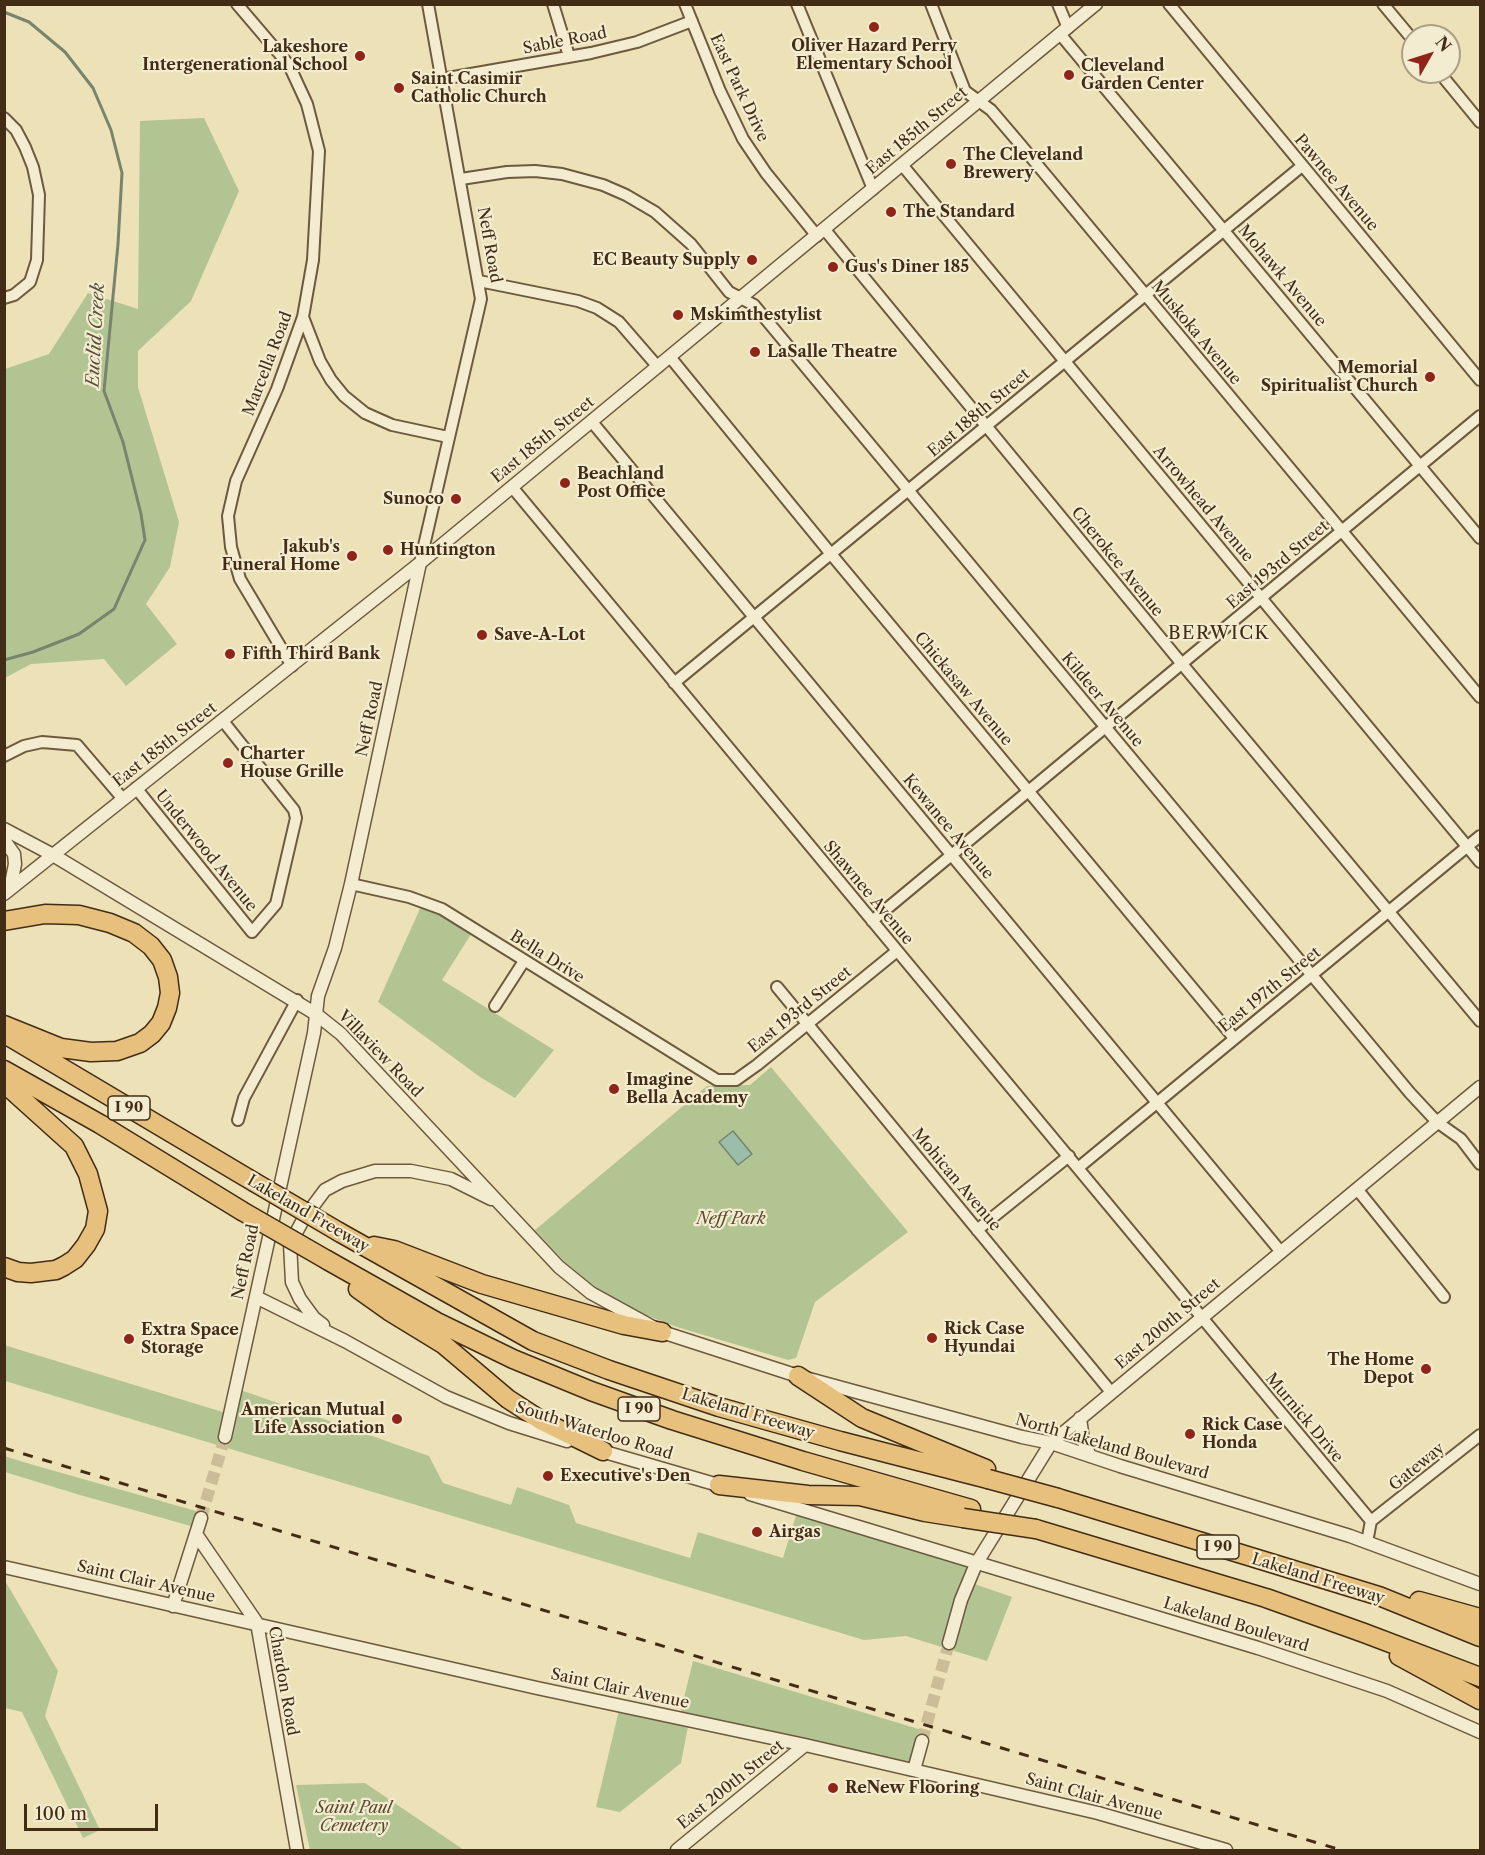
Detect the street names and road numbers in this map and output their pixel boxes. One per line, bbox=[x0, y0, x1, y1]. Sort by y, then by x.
street label: Sable Road bbox=[521, 23, 609, 59]
street label: East Park Drive bbox=[706, 31, 772, 145]
street label: East 185th Street bbox=[862, 83, 972, 179]
street label: Pawnee Avenue bbox=[1290, 131, 1382, 235]
street label: Neff Road bbox=[473, 206, 505, 284]
street label: Mohawk Avenue bbox=[1234, 221, 1330, 331]
street label: Muskoka Avenue bbox=[1147, 277, 1245, 389]
street label: Marcella Road bbox=[239, 309, 297, 419]
street label: East 188th Street bbox=[924, 365, 1034, 461]
street label: East 185th Street bbox=[488, 393, 598, 487]
street label: Arrowhead Avenue bbox=[1149, 442, 1257, 566]
street label: Cherokee Avenue bbox=[1067, 503, 1167, 621]
street label: East 193rd Street bbox=[1223, 517, 1333, 613]
street label: Chickasaw Avenue bbox=[910, 628, 1016, 750]
street label: Kildeer Avenue bbox=[1057, 649, 1147, 751]
street label: Neff Road bbox=[353, 680, 387, 758]
street label: East 185th Street bbox=[109, 699, 221, 791]
street label: Kewanee Avenue bbox=[899, 771, 997, 883]
street label: Underwood Avenue bbox=[151, 786, 261, 916]
street label: Shawnee Avenue bbox=[819, 837, 917, 949]
street label: Bella Drive bbox=[506, 927, 588, 987]
street label: East 197th Street bbox=[1215, 943, 1325, 1037]
street label: East 193rd Street bbox=[745, 963, 855, 1057]
street label: Villaview Road bbox=[334, 1007, 426, 1101]
road number: I 90 bbox=[108, 1096, 150, 1120]
street label: Mohican Avenue bbox=[907, 1125, 1005, 1235]
street label: Lakeland Freeway bbox=[243, 1171, 373, 1257]
street label: Neff Road bbox=[229, 1223, 263, 1301]
street label: East 200th Street bbox=[1112, 1275, 1224, 1373]
street label: Murnick Drive bbox=[1261, 1369, 1347, 1467]
street label: Lakeland Freeway bbox=[679, 1385, 817, 1443]
road number: I 90 bbox=[618, 1397, 660, 1421]
street label: South Waterloo Road bbox=[513, 1398, 675, 1464]
street label: North Lakeland Boulevard bbox=[1013, 1410, 1211, 1484]
street label: Gateway bbox=[1386, 1439, 1448, 1495]
road number: I 90 bbox=[1197, 1535, 1239, 1559]
street label: Lakeland Freeway bbox=[1249, 1550, 1387, 1608]
street label: Saint Clair Avenue bbox=[75, 1557, 217, 1607]
street label: Lakeland Boulevard bbox=[1161, 1594, 1311, 1656]
street label: Chardon Road bbox=[264, 1625, 302, 1737]
street label: Saint Clair Avenue bbox=[549, 1665, 691, 1713]
street label: East 200th Street bbox=[674, 1736, 788, 1834]
street label: Saint Clair Avenue bbox=[1023, 1769, 1165, 1825]

